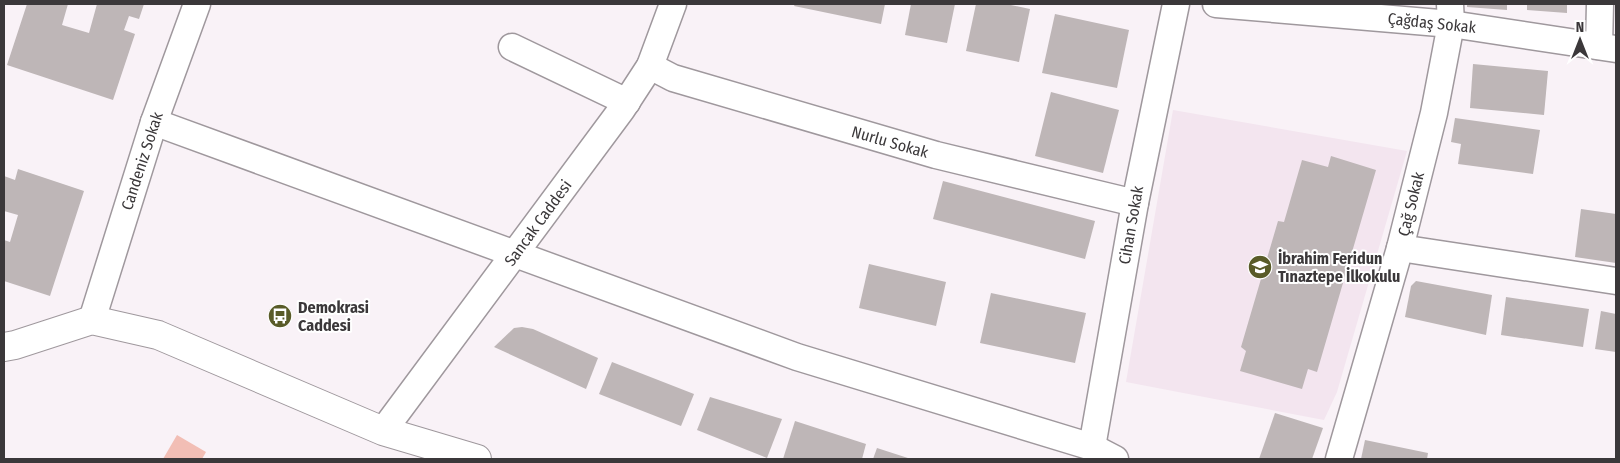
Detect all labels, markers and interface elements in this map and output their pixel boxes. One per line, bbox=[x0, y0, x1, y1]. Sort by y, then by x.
street label: Çağdaş Sokak bbox=[1387, 9, 1478, 38]
north arrow bbox=[1555, 15, 1605, 65]
text: N bbox=[1576, 19, 1584, 36]
street label: Candeniz Sokak bbox=[117, 109, 167, 213]
street label: Nurlu Sokak bbox=[849, 122, 931, 162]
street label: Çağ Sokak bbox=[1394, 169, 1429, 238]
street label: Sancak Caddesi bbox=[500, 176, 576, 270]
street label: Cihan Sokak bbox=[1115, 184, 1147, 266]
place label: İbrahim Feridun Tınaztepe İlkokulu bbox=[1278, 249, 1400, 286]
school or university icon: İbrahim Feridun Tınaztepe İlkokulu bbox=[1247, 254, 1273, 280]
place label: Demokrasi Caddesi bbox=[298, 298, 369, 335]
bus stop icon: Demokrasi Caddesi bbox=[267, 303, 293, 329]

